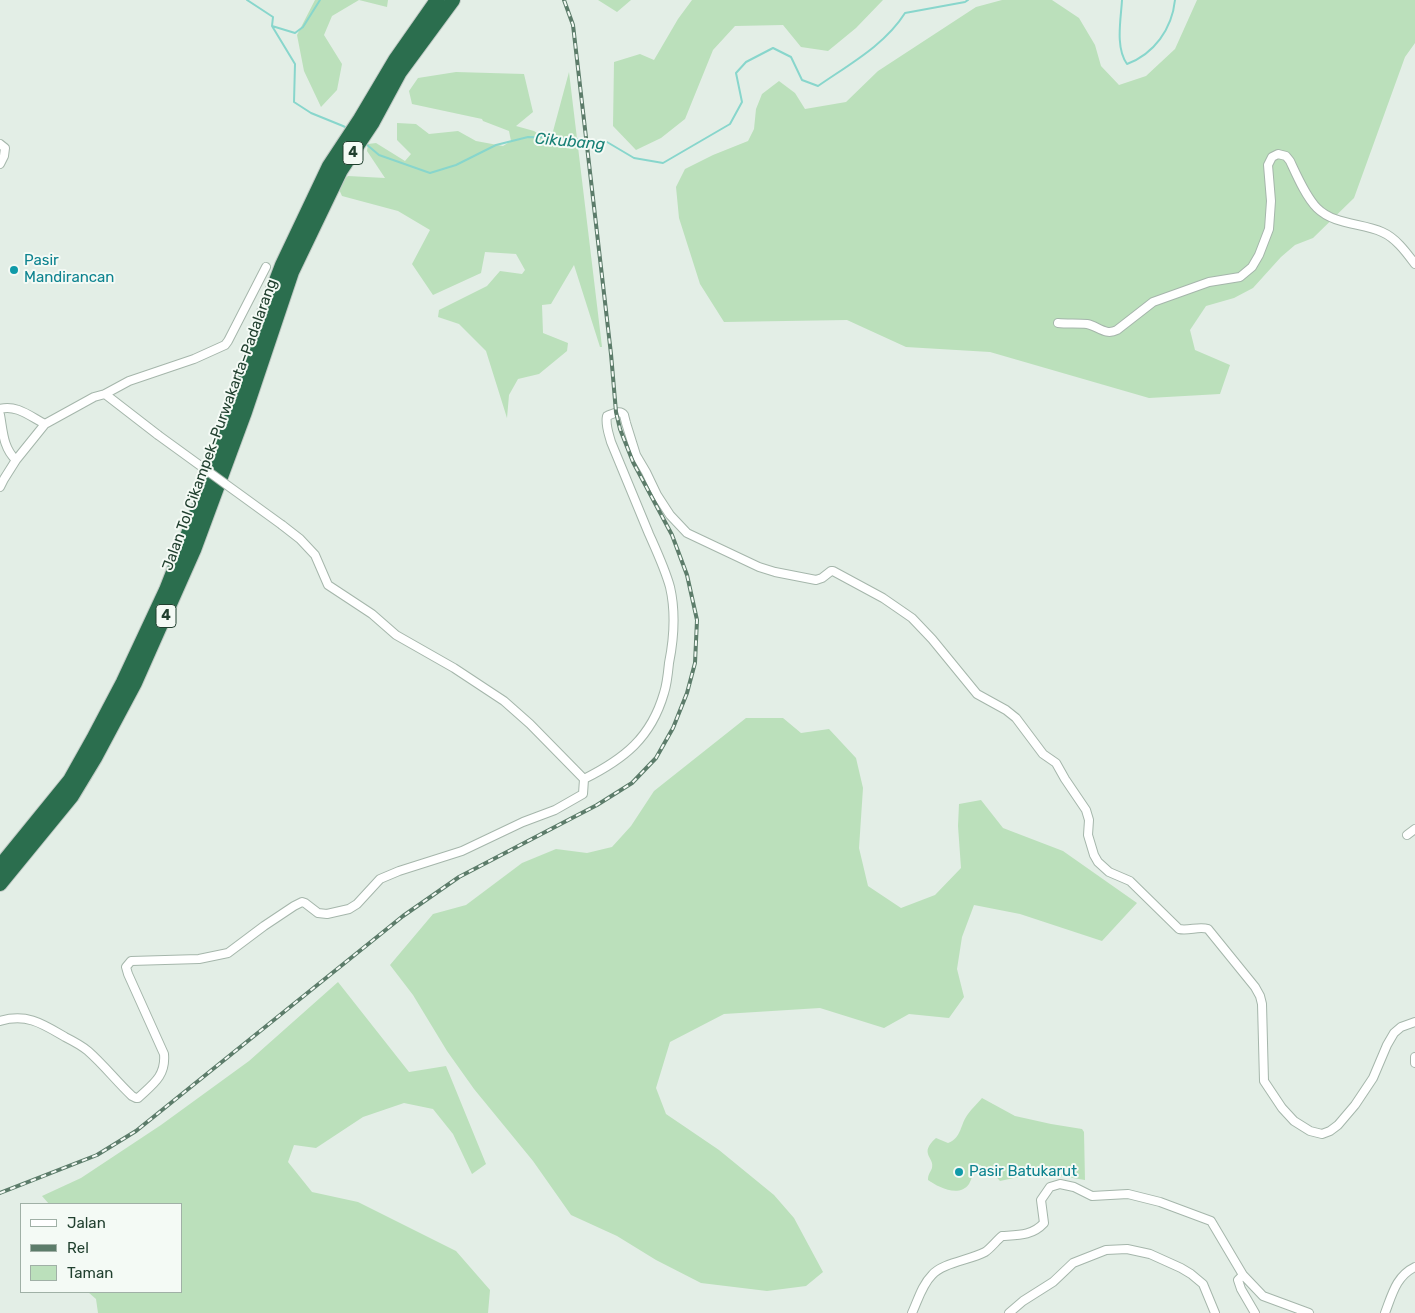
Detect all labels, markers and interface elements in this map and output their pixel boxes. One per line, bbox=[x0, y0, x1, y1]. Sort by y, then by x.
water label: Cikubang bbox=[534, 129, 606, 155]
road number: 4 bbox=[343, 142, 363, 164]
place label: Pasir Mandirancan bbox=[24, 252, 114, 287]
marker: Pasir Mandirancan bbox=[8, 264, 20, 276]
street label: Jalan Tol Cikampek–Purwakarta–Padalarang bbox=[159, 277, 281, 573]
road number: 4 bbox=[156, 604, 176, 628]
place label: Pasir Batukarut bbox=[969, 1163, 1077, 1181]
marker: Pasir Batukarut bbox=[953, 1166, 965, 1178]
legend bbox=[20, 1203, 182, 1293]
text: Jalan bbox=[67, 1214, 106, 1232]
text: Rel bbox=[67, 1239, 89, 1257]
text: Taman bbox=[67, 1264, 113, 1282]

